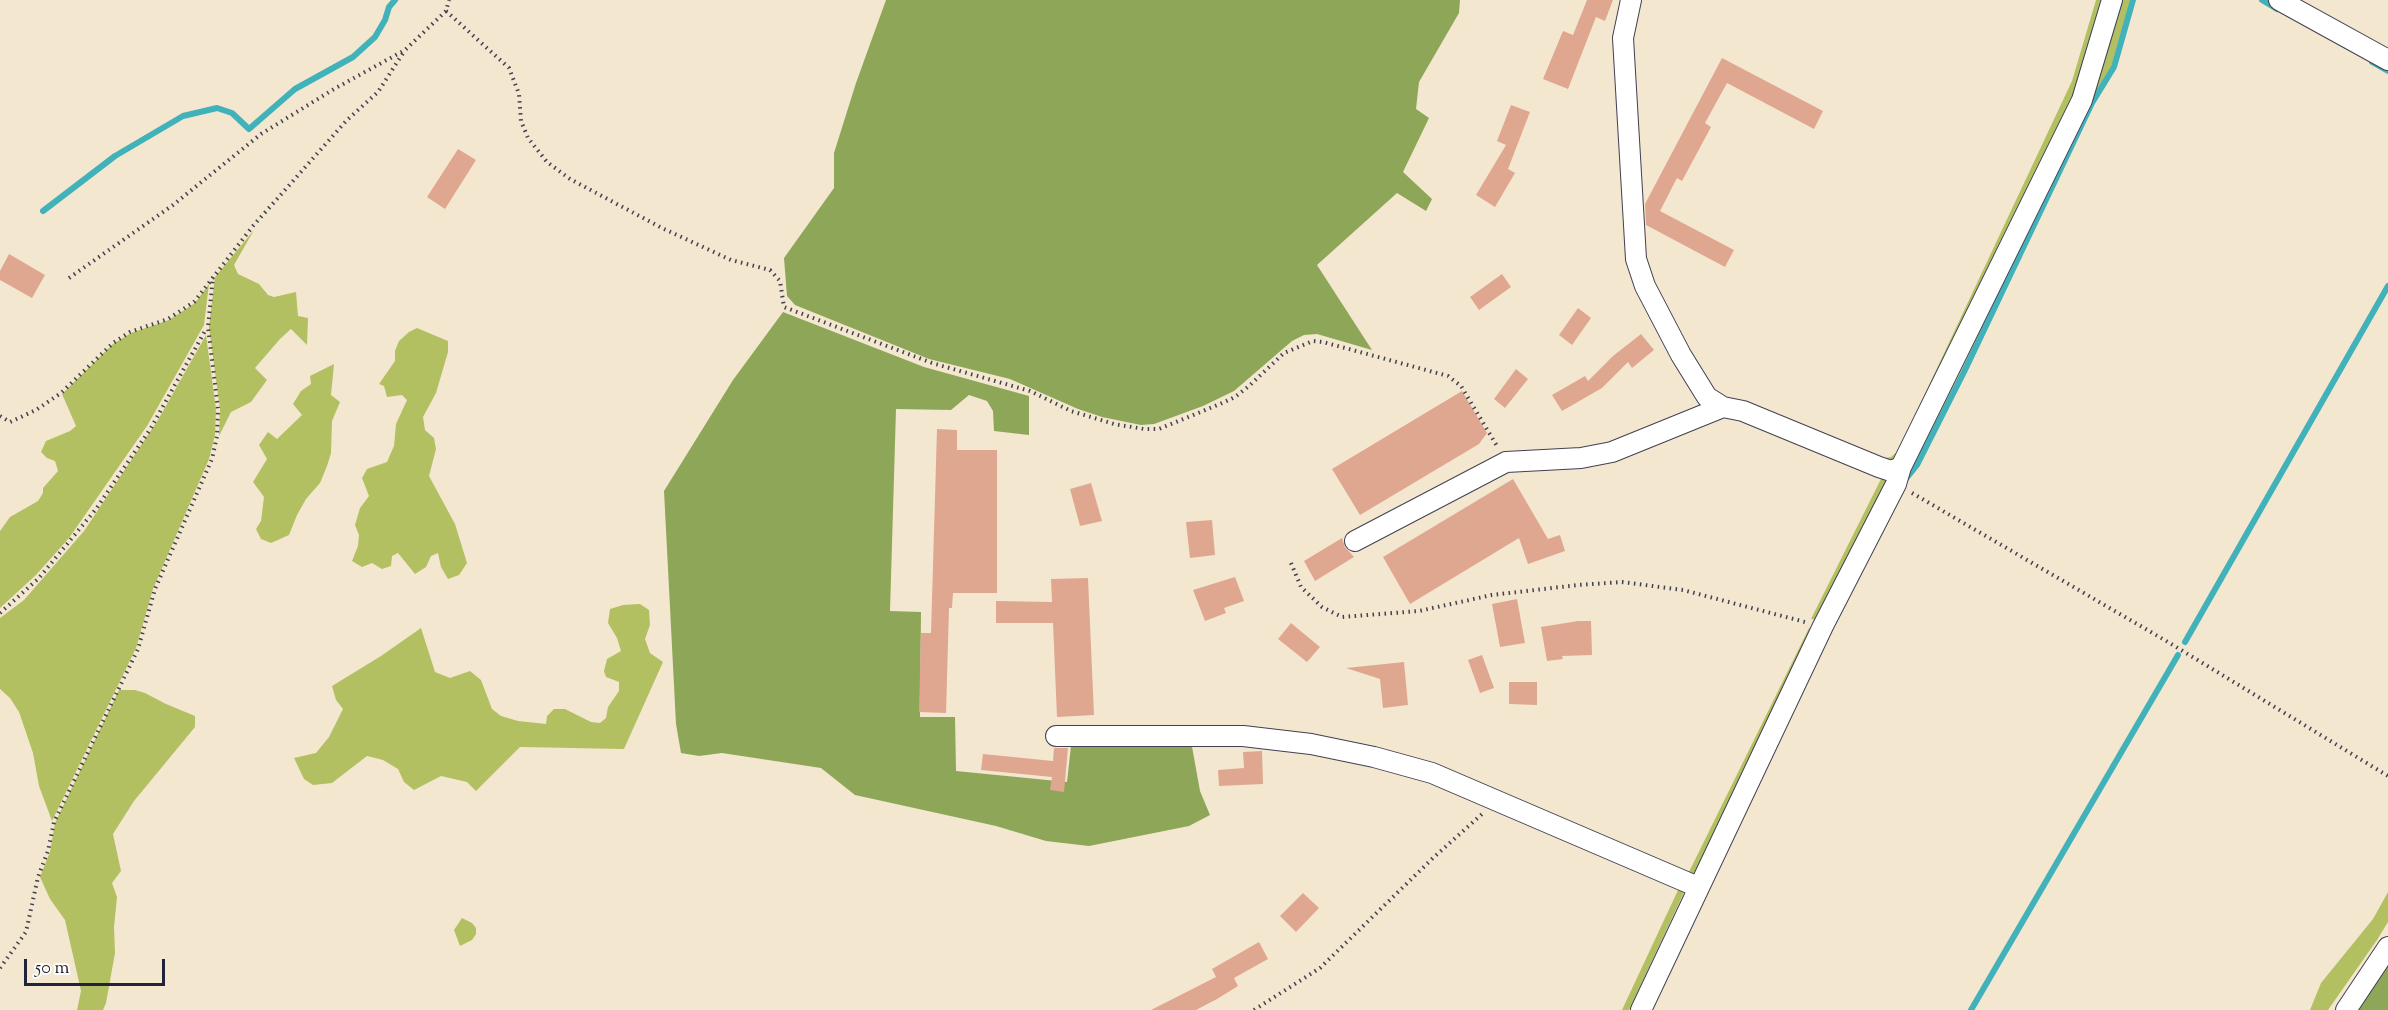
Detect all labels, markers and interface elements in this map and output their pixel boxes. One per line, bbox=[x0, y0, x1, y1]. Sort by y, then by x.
scale bar bbox=[27, 947, 168, 985]
text: 50 m bbox=[35, 956, 69, 982]

